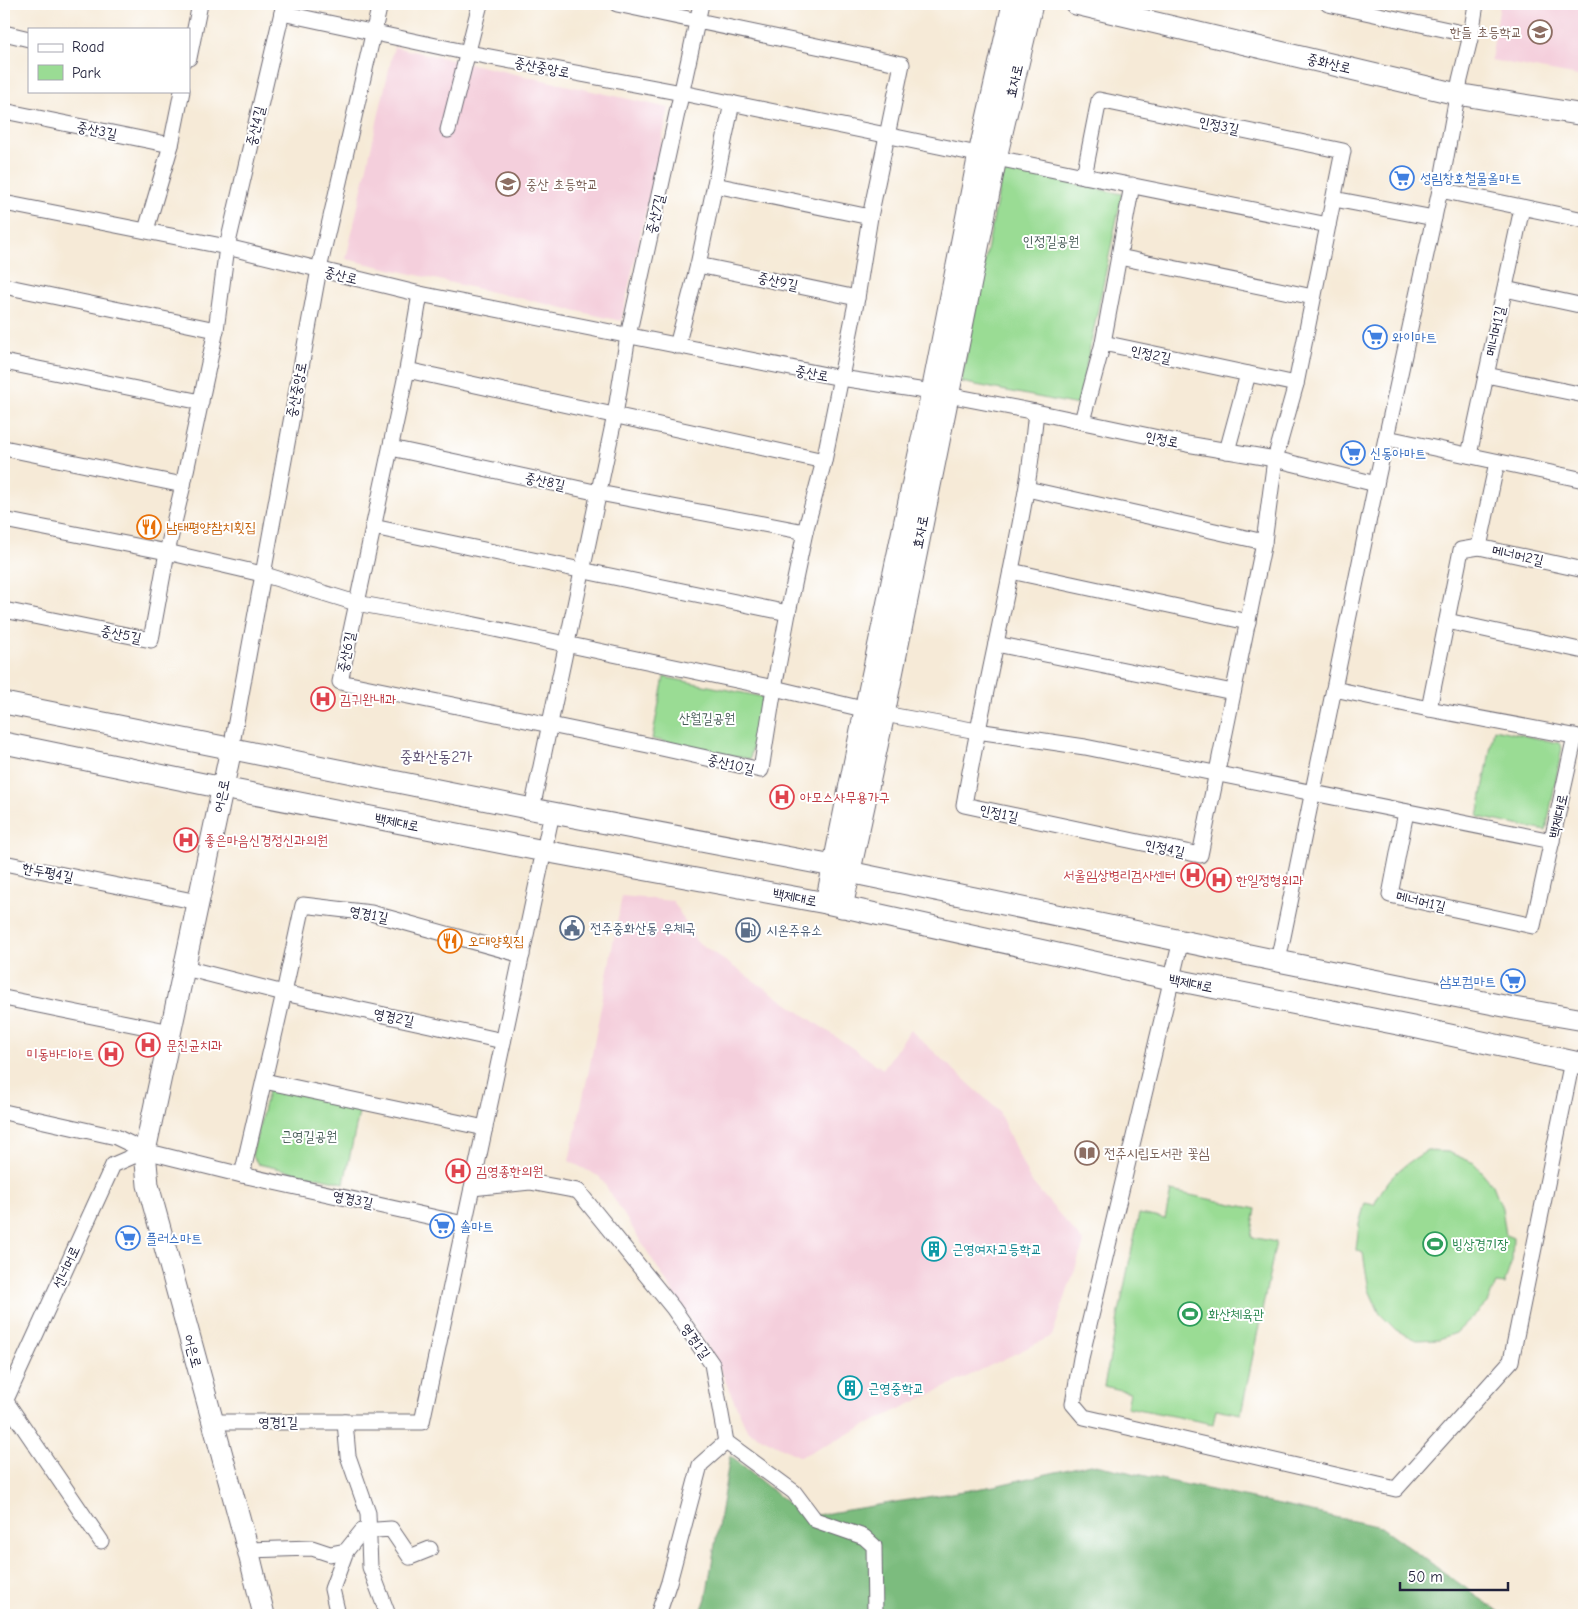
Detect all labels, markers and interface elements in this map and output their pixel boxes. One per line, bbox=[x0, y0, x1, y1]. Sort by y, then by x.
school or university icon: 한들 초등학교 bbox=[1527, 19, 1553, 45]
place label: 한들 초등학교 bbox=[1450, 24, 1522, 41]
legend bbox=[28, 28, 190, 92]
text: Road bbox=[72, 38, 104, 56]
street label: 중화산로 bbox=[1305, 50, 1353, 77]
street label: 중산중앙로 bbox=[513, 54, 571, 81]
street label: 효자로 bbox=[1002, 63, 1027, 99]
text: Park bbox=[72, 64, 101, 82]
street label: 중산4길 bbox=[243, 104, 268, 148]
street label: 인정3길 bbox=[1197, 113, 1241, 138]
street label: 중산3길 bbox=[75, 118, 119, 143]
supermarket icon: 성림창호철물올마트 bbox=[1389, 165, 1415, 191]
place label: 성림창호철물올마트 bbox=[1420, 170, 1521, 187]
school or university icon: 중산 초등학교 bbox=[495, 171, 521, 197]
place label: 중산 초등학교 bbox=[526, 176, 598, 193]
street label: 중산7길 bbox=[643, 192, 668, 236]
park label: 인정길공원 bbox=[1023, 233, 1079, 250]
street label: 중산로 bbox=[322, 263, 359, 288]
street label: 중산9길 bbox=[756, 269, 801, 294]
street label: 메너머1길 bbox=[1482, 304, 1509, 358]
supermarket icon: 와이마트 bbox=[1362, 324, 1388, 350]
place label: 와이마트 bbox=[1392, 329, 1437, 346]
street label: 인정2길 bbox=[1129, 342, 1173, 367]
street label: 중산중앙로 bbox=[283, 361, 310, 419]
street label: 중산로 bbox=[794, 362, 830, 385]
street label: 인정로 bbox=[1144, 428, 1180, 451]
supermarket icon: 신동아마트 bbox=[1340, 440, 1366, 466]
place label: 신동아마트 bbox=[1370, 445, 1426, 462]
street label: 중산8길 bbox=[523, 469, 567, 494]
restaurant icon: 남태평양참치횟집 bbox=[136, 514, 162, 540]
street label: 효자로 bbox=[909, 514, 932, 550]
place label: 남태평양참치횟집 bbox=[166, 519, 256, 536]
street label: 메너머2길 bbox=[1491, 542, 1546, 569]
street label: 중산5길 bbox=[99, 622, 144, 647]
street label: 중산6길 bbox=[334, 629, 359, 674]
hospital icon: 김귀완내과 bbox=[310, 686, 336, 712]
place label: 김귀완내과 bbox=[340, 691, 396, 708]
park label: 산월길공원 bbox=[679, 710, 735, 727]
district label: 중화산동2가 bbox=[400, 748, 472, 766]
street label: 중산10길 bbox=[706, 751, 757, 778]
street label: 어은로 bbox=[210, 778, 233, 814]
hospital icon: 아모스사무용가구 bbox=[769, 784, 795, 810]
place label: 아모스사무용가구 bbox=[800, 789, 890, 806]
street label: 백제대로 bbox=[1545, 792, 1571, 840]
street label: 인정1길 bbox=[978, 801, 1021, 826]
street label: 백제대로 bbox=[373, 810, 421, 835]
hospital icon: 좋은마음신경정신과의원 bbox=[173, 827, 199, 853]
place label: 좋은마음신경정신과의원 bbox=[204, 832, 328, 849]
street label: 인정4길 bbox=[1143, 836, 1187, 861]
street label: 한두평4길 bbox=[21, 859, 76, 886]
hospital icon: 서울임상병리검사센터 bbox=[1180, 862, 1206, 888]
place label: 서울임상병리검사센터 bbox=[1063, 867, 1176, 884]
hospital icon: 한일정형외과 bbox=[1206, 867, 1232, 893]
place label: 한일정형외과 bbox=[1236, 872, 1304, 889]
street label: 백제대로 bbox=[771, 885, 819, 910]
street label: 메너머1길 bbox=[1394, 888, 1448, 916]
street label: 영경1길 bbox=[348, 902, 391, 927]
public building icon: 전주중화산동 우체국 bbox=[559, 915, 585, 941]
fuel station icon: 시온주유소 bbox=[735, 917, 761, 943]
place label: 전주중화산동 우체국 bbox=[590, 920, 696, 937]
place label: 시온주유소 bbox=[766, 922, 822, 939]
restaurant icon: 오대양횟집 bbox=[437, 928, 463, 954]
place label: 오대양횟집 bbox=[468, 933, 524, 950]
supermarket icon: 삼보컴마트 bbox=[1500, 968, 1526, 994]
street label: 백제대로 bbox=[1167, 971, 1215, 996]
place label: 삼보컴마트 bbox=[1440, 973, 1496, 990]
street label: 영경2길 bbox=[372, 1005, 416, 1030]
hospital icon: 문진균치과 bbox=[135, 1032, 161, 1058]
place label: 문진균치과 bbox=[166, 1037, 222, 1054]
hospital icon: 미동바디아트 bbox=[98, 1041, 124, 1067]
place label: 미동바디아트 bbox=[26, 1046, 94, 1063]
park label: 근영길공원 bbox=[281, 1128, 337, 1145]
library icon: 전주시립도서관 꽃심 bbox=[1074, 1140, 1100, 1166]
place label: 전주시립도서관 꽃심 bbox=[1104, 1145, 1210, 1162]
hospital icon: 김영종한의원 bbox=[445, 1158, 471, 1184]
place label: 김영종한의원 bbox=[476, 1163, 544, 1180]
street label: 영경3길 bbox=[331, 1187, 375, 1212]
supermarket icon: 솔마트 bbox=[429, 1213, 455, 1239]
place label: 솔마트 bbox=[460, 1218, 494, 1235]
supermarket icon: 플러스마트 bbox=[115, 1225, 141, 1251]
place label: 플러스마트 bbox=[146, 1230, 202, 1247]
sports icon: 빙상경기장 bbox=[1422, 1231, 1448, 1257]
building icon: 근영여자고등학교 bbox=[921, 1236, 947, 1262]
place label: 빙상경기장 bbox=[1452, 1236, 1509, 1253]
place label: 근영여자고등학교 bbox=[952, 1241, 1042, 1258]
street label: 선너머로 bbox=[49, 1243, 84, 1291]
sports icon: 화산체육관 bbox=[1177, 1301, 1203, 1327]
place label: 화산체육관 bbox=[1208, 1306, 1264, 1323]
street label: 영경1길 bbox=[677, 1320, 714, 1363]
street label: 어은로 bbox=[180, 1333, 205, 1370]
building icon: 근영중학교 bbox=[837, 1375, 863, 1401]
place label: 근영중학교 bbox=[868, 1380, 924, 1397]
street label: 영경1길 bbox=[258, 1414, 298, 1431]
scale bar bbox=[1400, 1559, 1508, 1591]
text: 50 m bbox=[1408, 1568, 1443, 1586]

